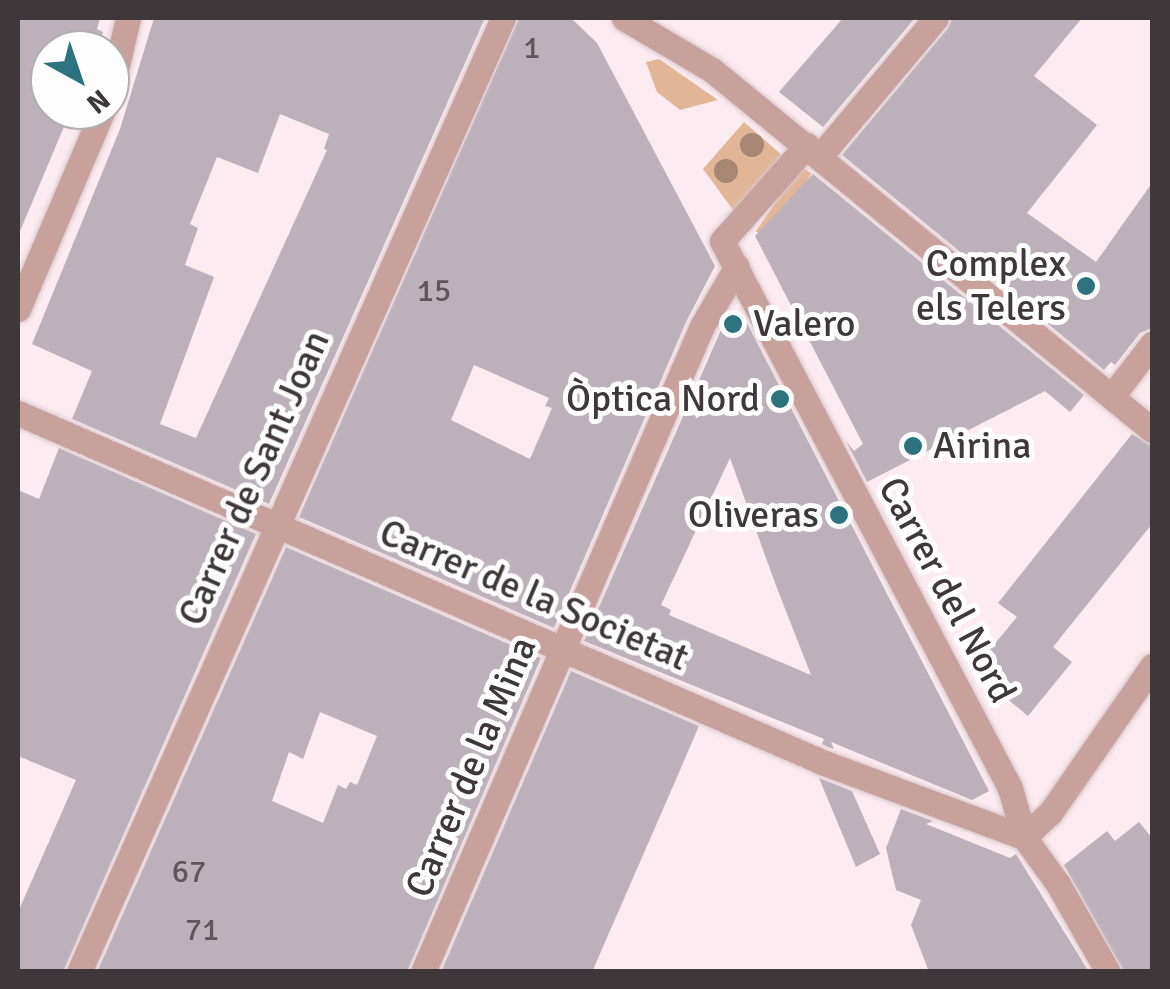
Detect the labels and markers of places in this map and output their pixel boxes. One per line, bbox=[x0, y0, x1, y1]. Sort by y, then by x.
place label: Complex els Telers bbox=[916, 241, 1066, 330]
marker: Complex els Telers bbox=[1075, 275, 1097, 297]
place label: Valero bbox=[753, 301, 855, 347]
marker: Valero bbox=[722, 313, 744, 335]
place label: Òptica Nord bbox=[566, 376, 760, 422]
marker: Òptica Nord bbox=[769, 388, 791, 410]
place label: Airina bbox=[933, 423, 1031, 469]
marker: Airina bbox=[902, 435, 924, 457]
place label: Oliveras bbox=[688, 492, 819, 538]
marker: Oliveras bbox=[828, 504, 850, 526]

